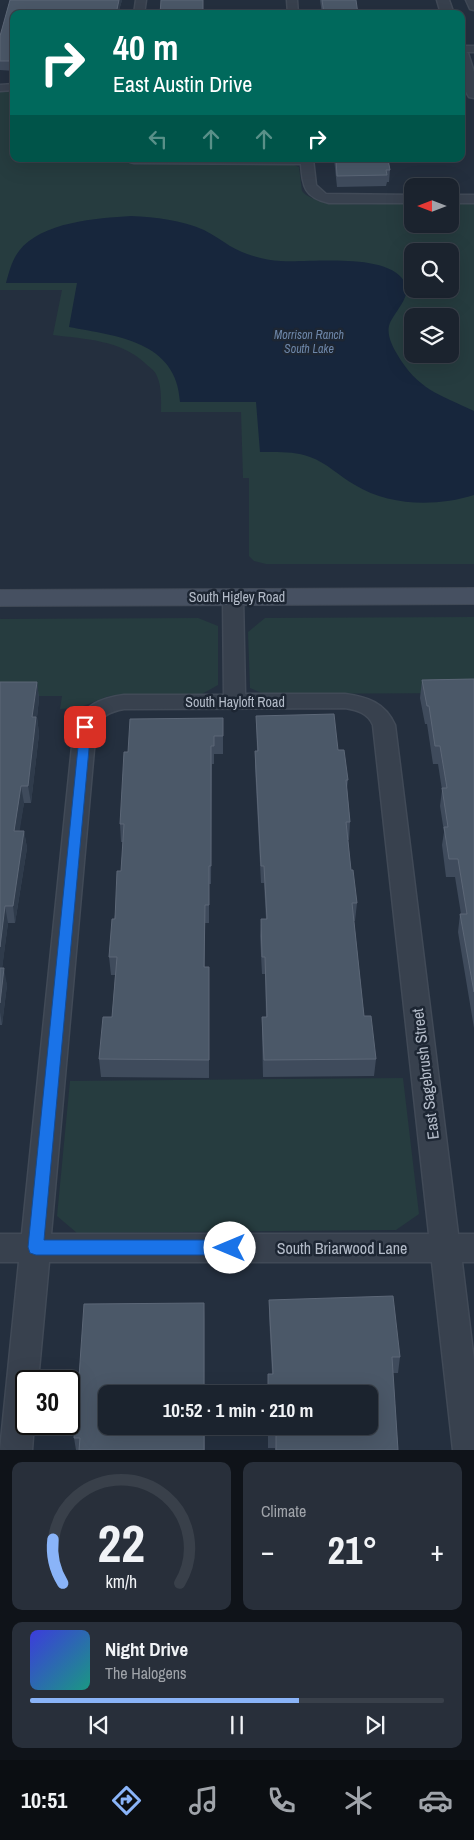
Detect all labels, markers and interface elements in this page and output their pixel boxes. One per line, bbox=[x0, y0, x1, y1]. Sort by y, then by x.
text: 40 m bbox=[113, 24, 178, 71]
icon: right bbox=[30, 30, 95, 95]
text: East Austin Drive bbox=[113, 69, 252, 99]
icon: left bbox=[144, 125, 172, 153]
icon: ahead bbox=[197, 125, 225, 153]
icon: ahead bbox=[250, 125, 278, 153]
icon: right bbox=[303, 125, 331, 153]
north arrow bbox=[404, 178, 459, 232]
map controls bbox=[404, 178, 459, 363]
button: search bbox=[404, 243, 459, 298]
button: layers bbox=[404, 308, 459, 363]
water label: Morrison Ranch South Lake bbox=[274, 327, 344, 357]
street label: South Higley Road bbox=[189, 588, 285, 606]
street label: South Hayloft Road bbox=[185, 693, 285, 711]
pin bbox=[64, 706, 106, 748]
icon: arrive bbox=[71, 713, 99, 741]
street label: East Sagebrush Street bbox=[406, 1007, 444, 1141]
position arrow bbox=[203, 1221, 255, 1273]
street label: South Briarwood Lane bbox=[277, 1237, 407, 1259]
speed limit sign: 30 bbox=[15, 1370, 80, 1435]
text: 10:52 · 1 min · 210 m bbox=[163, 1397, 313, 1423]
text: Climate bbox=[261, 1500, 306, 1522]
text: 22 bbox=[98, 1508, 145, 1578]
text: 21° bbox=[328, 1525, 377, 1576]
text: − bbox=[261, 1532, 274, 1570]
text: + bbox=[431, 1532, 444, 1570]
text: km/h bbox=[106, 1570, 137, 1594]
text: Night Drive bbox=[105, 1636, 188, 1662]
text: The Halogens bbox=[105, 1662, 187, 1684]
icon: previous bbox=[85, 1711, 113, 1739]
icon: pause bbox=[223, 1711, 251, 1739]
icon: next bbox=[361, 1711, 389, 1739]
icon: directions bbox=[109, 1783, 144, 1818]
icon: music bbox=[186, 1783, 221, 1818]
icon: phone bbox=[264, 1783, 299, 1818]
icon: climate bbox=[341, 1783, 376, 1818]
icon: car bbox=[418, 1783, 453, 1818]
text: 10:51 bbox=[21, 1785, 67, 1815]

